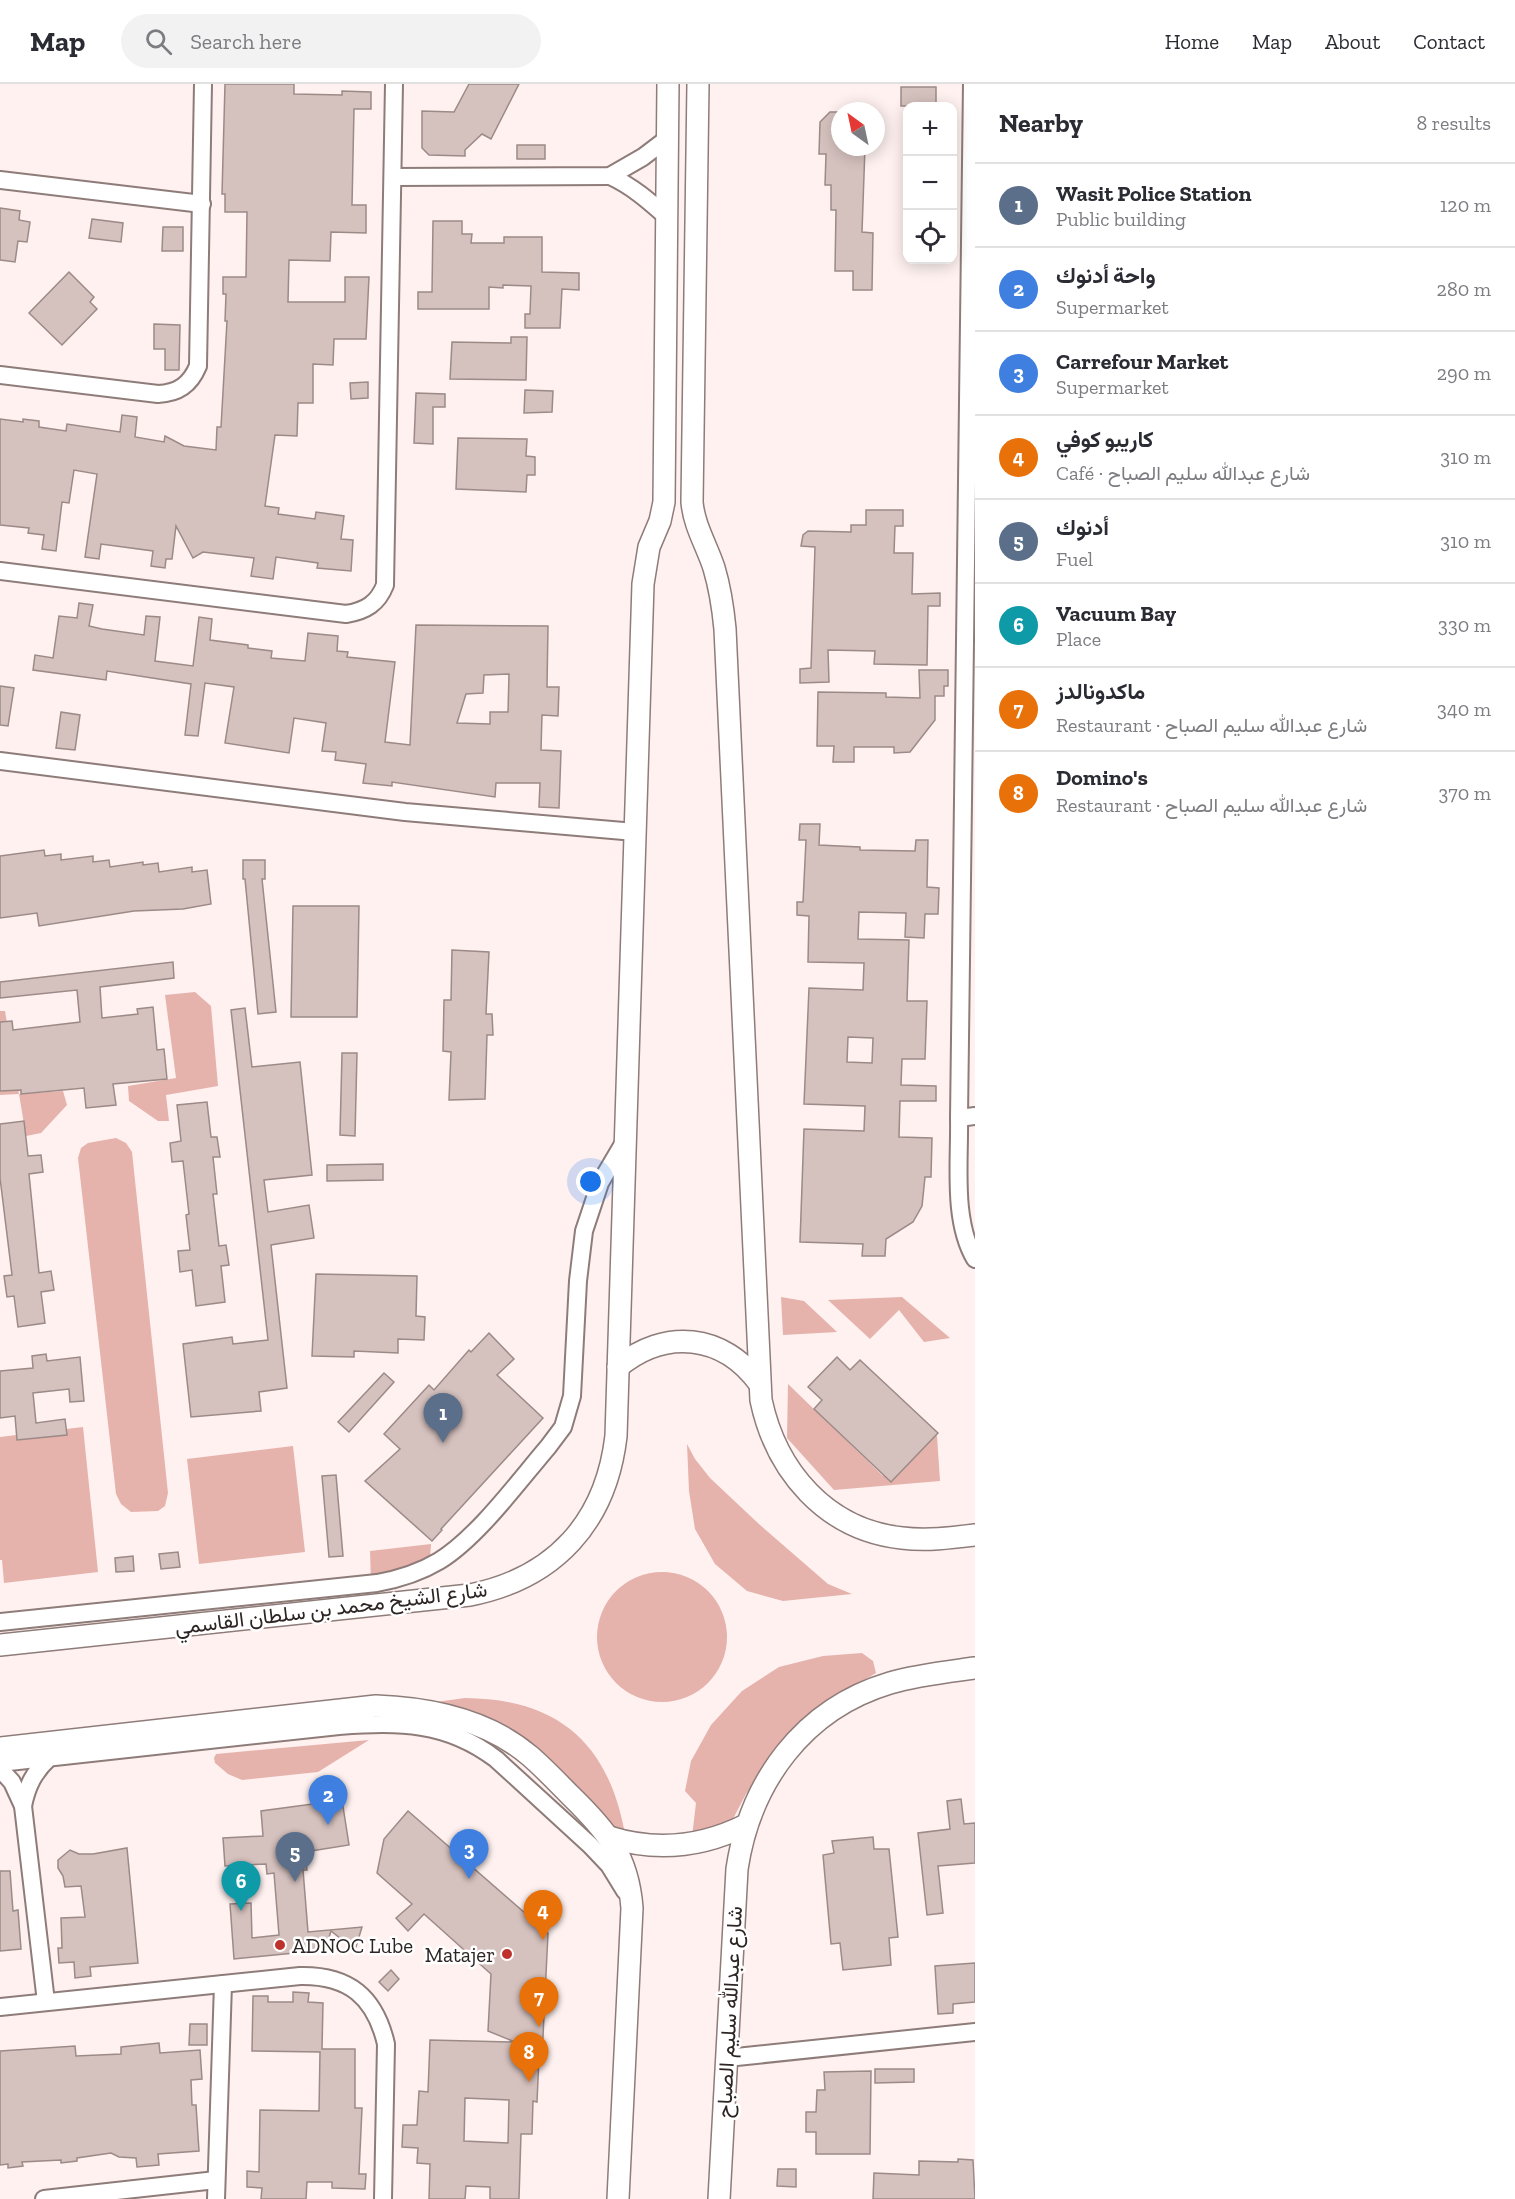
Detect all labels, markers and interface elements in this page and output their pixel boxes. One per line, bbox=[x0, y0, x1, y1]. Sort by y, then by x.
search box bbox=[121, 14, 541, 68]
text: Map bbox=[30, 25, 85, 58]
icon: search bbox=[142, 25, 175, 58]
text: Search here bbox=[190, 28, 302, 55]
text: Home bbox=[1165, 29, 1219, 54]
text: Map bbox=[1252, 29, 1292, 54]
text: About bbox=[1325, 29, 1380, 54]
text: Contact bbox=[1413, 29, 1485, 54]
north arrow bbox=[831, 102, 885, 156]
map controls bbox=[903, 102, 957, 264]
button: + bbox=[903, 102, 957, 156]
text: Nearby bbox=[999, 107, 1083, 139]
text: 8 results bbox=[1416, 111, 1491, 135]
button: − bbox=[903, 156, 957, 210]
text: Wasit Police Station bbox=[1056, 180, 1252, 207]
text: 1 bbox=[1014, 193, 1023, 217]
text: 120 m bbox=[1440, 193, 1491, 217]
text: Public building bbox=[1056, 207, 1186, 231]
button: locate bbox=[903, 210, 957, 264]
text: واحة أدنوك bbox=[1056, 262, 1156, 289]
text: 2 bbox=[1013, 277, 1024, 301]
text: 280 m bbox=[1437, 277, 1491, 301]
text: Supermarket bbox=[1056, 295, 1169, 319]
text: Carrefour Market bbox=[1056, 348, 1228, 375]
text: 3 bbox=[1013, 361, 1024, 385]
text: 290 m bbox=[1437, 361, 1491, 385]
text: Supermarket bbox=[1056, 375, 1169, 399]
text: كاريبو كوفي bbox=[1056, 426, 1153, 453]
text: 4 bbox=[1013, 445, 1024, 469]
text: 310 m bbox=[1440, 445, 1491, 469]
text: Café · شارع عبدالله سليم الصباح bbox=[1056, 461, 1310, 485]
text: أدنوك bbox=[1056, 514, 1109, 541]
text: 5 bbox=[1013, 529, 1024, 553]
text: 310 m bbox=[1440, 529, 1491, 553]
text: Fuel bbox=[1056, 547, 1093, 571]
text: Vacuum Bay bbox=[1056, 600, 1176, 627]
text: 6 bbox=[1013, 613, 1024, 637]
text: 330 m bbox=[1438, 613, 1491, 637]
text: Place bbox=[1056, 627, 1101, 651]
text: ماكدونالدز bbox=[1056, 678, 1145, 705]
text: 7 bbox=[1014, 697, 1023, 721]
text: 340 m bbox=[1437, 697, 1491, 721]
text: Restaurant · شارع عبدالله سليم الصباح bbox=[1056, 713, 1367, 737]
text: Domino's bbox=[1056, 764, 1148, 791]
text: 8 bbox=[1013, 781, 1024, 805]
text: 370 m bbox=[1438, 781, 1491, 805]
text: Restaurant · شارع عبدالله سليم الصباح bbox=[1056, 793, 1367, 817]
your location bbox=[576, 1167, 605, 1196]
pin: 1 bbox=[424, 1394, 462, 1443]
street label: شارع الشيخ محمد بن سلطان القاسمي bbox=[173, 1576, 489, 1645]
pin: 2 bbox=[308, 1776, 348, 1825]
pin: 3 bbox=[450, 1830, 488, 1879]
pin: 5 bbox=[276, 1832, 314, 1882]
pin: 6 bbox=[222, 1862, 260, 1911]
pin: 4 bbox=[524, 1890, 562, 1940]
street label: شارع عبدالله سليم الصباح bbox=[711, 1905, 749, 2119]
place label: ADNOC Lube bbox=[292, 1933, 413, 1958]
marker: ADNOC Lube bbox=[273, 1938, 287, 1952]
place label: Matajer bbox=[425, 1942, 495, 1968]
marker: Matajer bbox=[500, 1947, 514, 1961]
pin: 7 bbox=[520, 1978, 558, 2027]
pin: 8 bbox=[510, 2032, 548, 2082]

